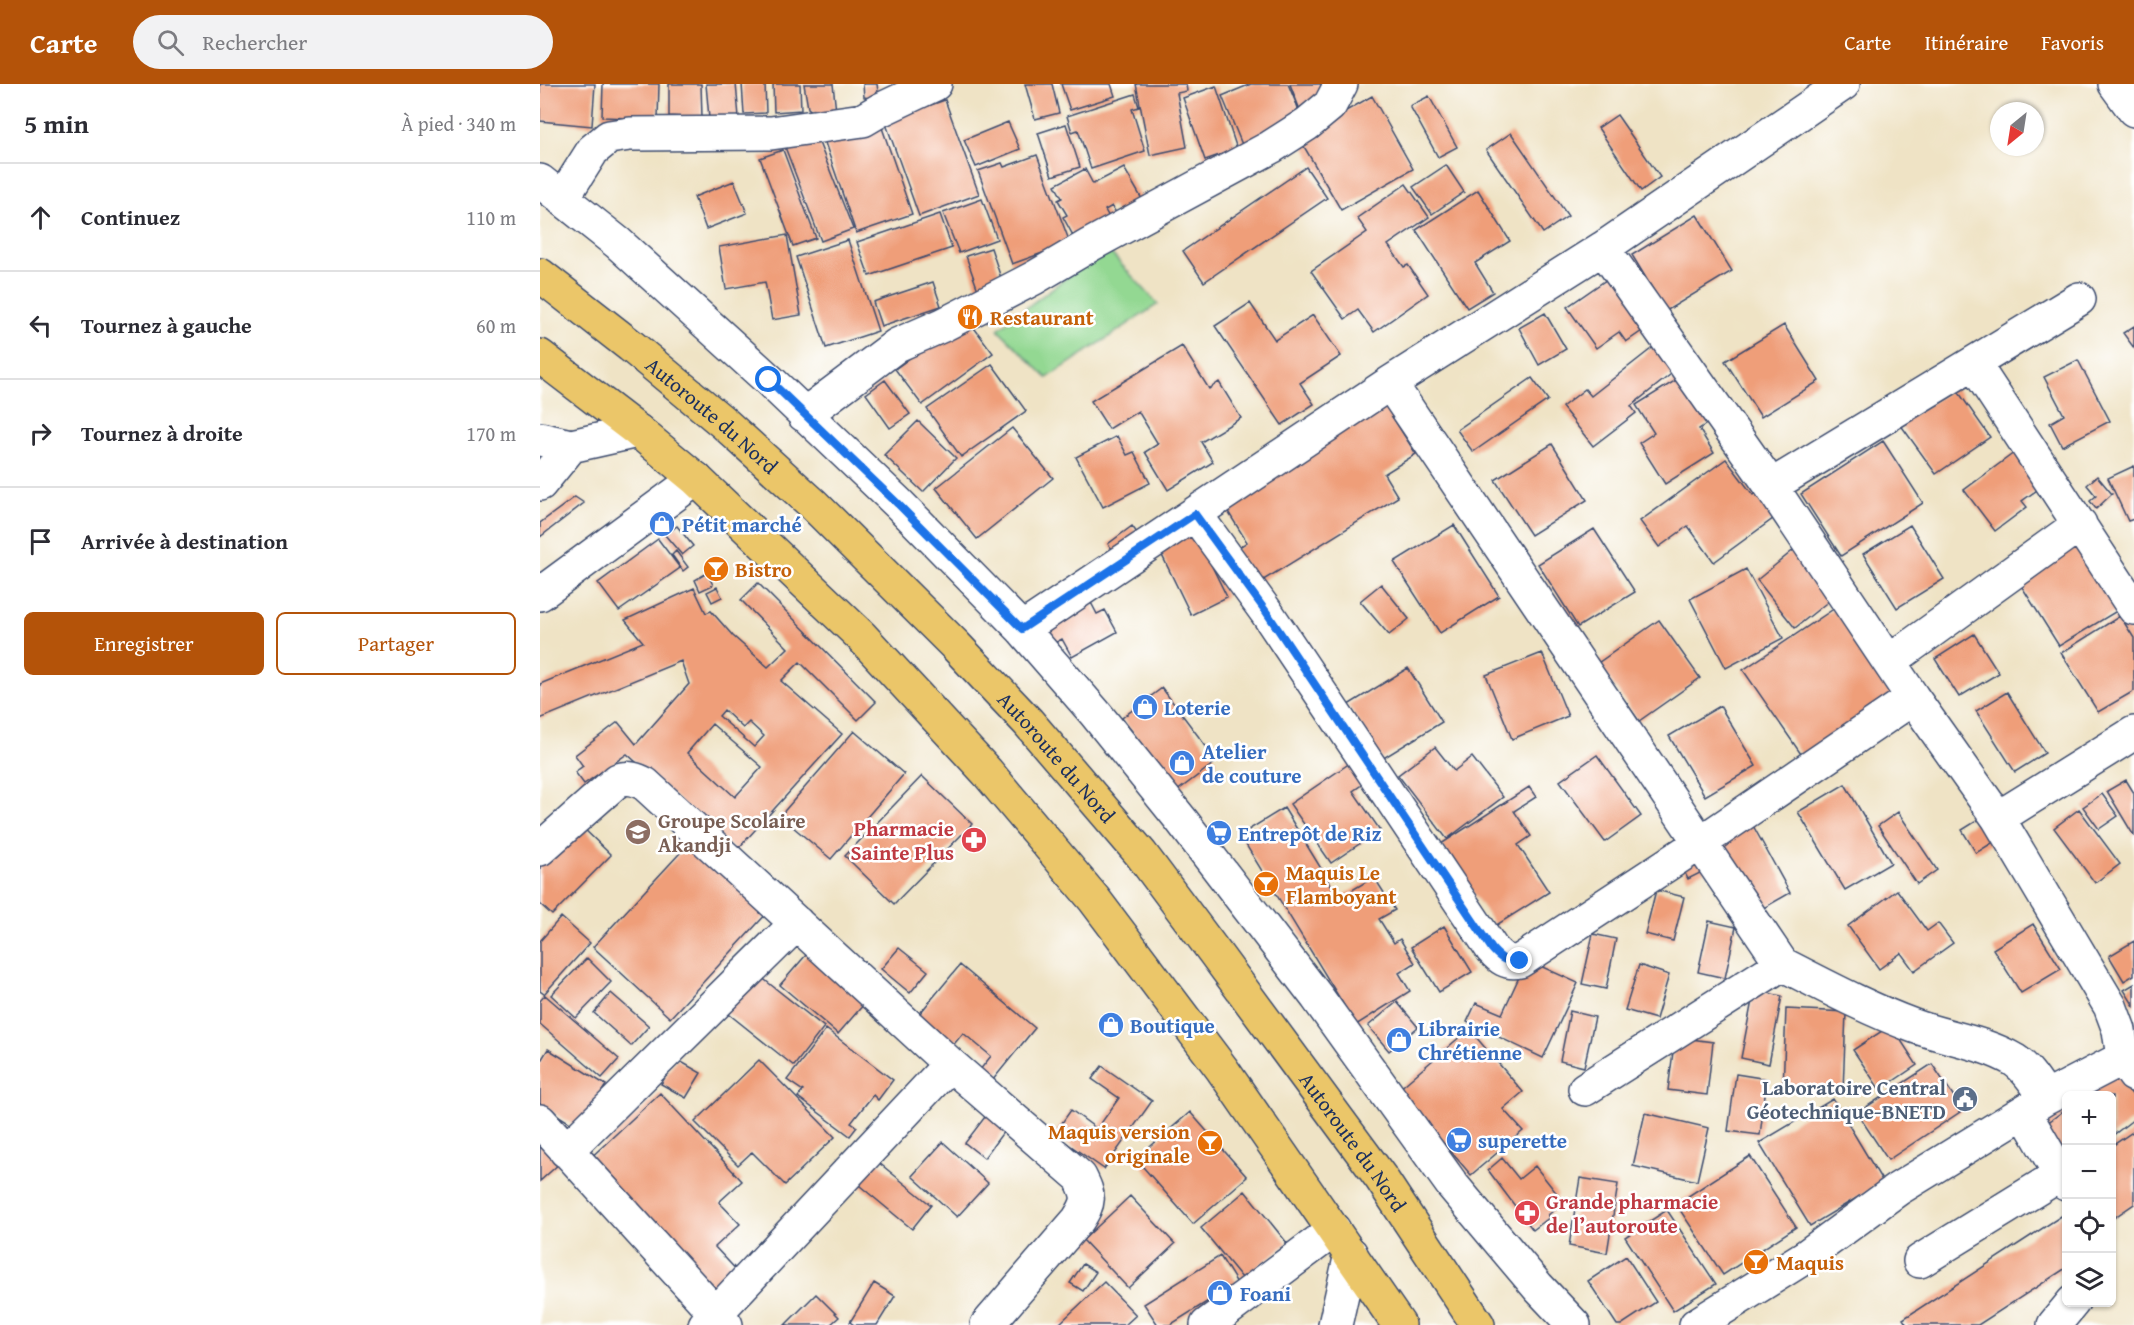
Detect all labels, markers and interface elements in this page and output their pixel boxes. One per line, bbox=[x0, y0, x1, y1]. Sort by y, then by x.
search box bbox=[133, 15, 553, 69]
text: Carte bbox=[30, 22, 97, 63]
icon: search bbox=[154, 26, 187, 59]
text: Rechercher bbox=[202, 26, 307, 58]
text: Carte bbox=[1844, 27, 1891, 58]
text: Itinéraire bbox=[1924, 27, 2008, 58]
text: Favoris bbox=[2041, 27, 2104, 58]
north arrow bbox=[1990, 102, 2044, 156]
text: 5 min bbox=[24, 104, 89, 143]
text: À pied · 340 m bbox=[401, 109, 516, 138]
icon: ahead bbox=[24, 201, 57, 234]
text: Continuez bbox=[81, 201, 180, 233]
text: 110 m bbox=[466, 203, 516, 232]
restaurant icon: Restaurant bbox=[955, 302, 985, 332]
place label: Restaurant bbox=[990, 302, 1094, 333]
icon: left bbox=[24, 309, 57, 342]
text: Tournez à gauche bbox=[81, 309, 252, 341]
text: 60 m bbox=[476, 311, 516, 340]
street label: Autoroute du Nord bbox=[639, 349, 786, 481]
route start bbox=[755, 366, 781, 392]
icon: right bbox=[24, 417, 57, 450]
text: Tournez à droite bbox=[81, 417, 243, 449]
text: 170 m bbox=[466, 419, 516, 448]
shop icon: Pétit marché bbox=[647, 509, 677, 539]
place label: Pétit marché bbox=[682, 509, 802, 540]
icon: arrive bbox=[24, 525, 57, 558]
text: Arrivée à destination bbox=[81, 525, 288, 557]
bar icon: Bistro bbox=[701, 554, 731, 584]
place label: Bistro bbox=[735, 554, 792, 585]
button: Enregistrer bbox=[24, 612, 264, 675]
button: Partager bbox=[276, 612, 516, 675]
street label: Autoroute du Nord bbox=[991, 684, 1124, 830]
shop icon: Loterie bbox=[1130, 692, 1160, 722]
place label: Loterie bbox=[1164, 692, 1231, 723]
place label: Atelier de couture bbox=[1202, 736, 1302, 791]
shop icon: Atelier de couture bbox=[1167, 748, 1197, 778]
place label: Groupe Scolaire Akandji bbox=[658, 805, 806, 860]
place label: Pharmacie Sainte Plus bbox=[851, 813, 954, 868]
school or university icon: Groupe Scolaire Akandji bbox=[623, 817, 653, 847]
supermarket icon: Entrepôt de Riz bbox=[1204, 818, 1234, 848]
place label: Entrepôt de Riz bbox=[1238, 818, 1381, 849]
pharmacy icon: Pharmacie Sainte Plus bbox=[959, 825, 989, 855]
place label: Maquis Le Flamboyant bbox=[1286, 857, 1396, 912]
bar icon: Maquis Le Flamboyant bbox=[1251, 869, 1281, 899]
route end bbox=[1506, 947, 1532, 973]
shop icon: Boutique bbox=[1096, 1010, 1126, 1040]
place label: Boutique bbox=[1130, 1010, 1215, 1041]
place label: Librairie Chrétienne bbox=[1418, 1013, 1522, 1068]
shop icon: Librairie Chrétienne bbox=[1384, 1025, 1414, 1055]
street label: Autoroute du Nord bbox=[1292, 1065, 1415, 1218]
place label: Laboratoire Central Géotechnique-BNETD bbox=[1747, 1072, 1946, 1127]
public building icon: Laboratoire Central Géotechnique-BNETD bbox=[1950, 1084, 1980, 1114]
map controls bbox=[2062, 1091, 2116, 1307]
button: + bbox=[2062, 1091, 2116, 1145]
place label: Maquis version originale bbox=[1048, 1116, 1191, 1171]
supermarket icon: superette bbox=[1444, 1125, 1474, 1155]
place label: superette bbox=[1478, 1125, 1567, 1156]
bar icon: Maquis version originale bbox=[1195, 1128, 1225, 1158]
button: − bbox=[2062, 1145, 2116, 1199]
place label: Grande pharmacie de l’autoroute bbox=[1546, 1186, 1718, 1241]
pharmacy icon: Grande pharmacie de l’autoroute bbox=[1512, 1198, 1542, 1228]
button: locate bbox=[2062, 1199, 2116, 1253]
bar icon: Maquis bbox=[1741, 1247, 1771, 1277]
place label: Maquis bbox=[1776, 1247, 1844, 1278]
button: layers bbox=[2062, 1253, 2116, 1307]
shop icon: Foani bbox=[1205, 1278, 1235, 1308]
place label: Foani bbox=[1240, 1278, 1291, 1309]

